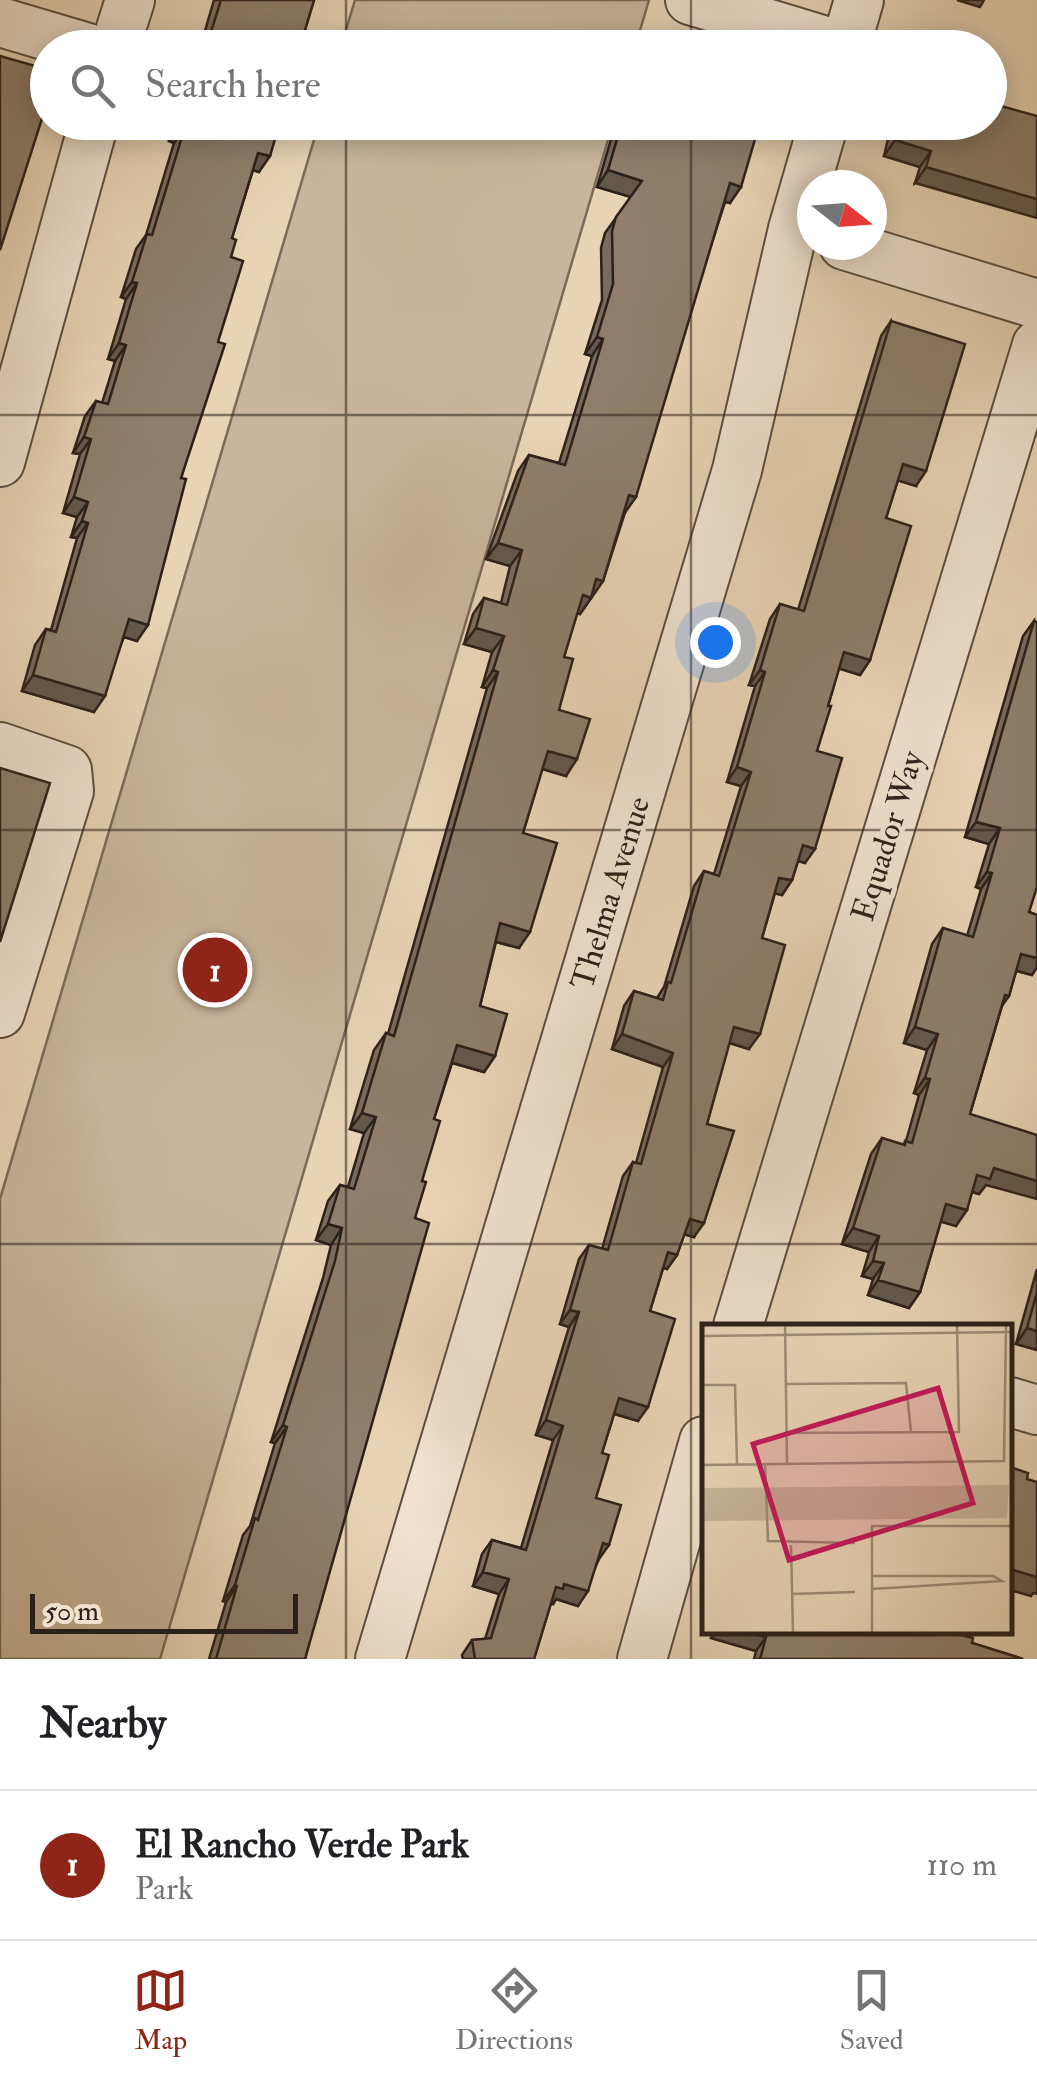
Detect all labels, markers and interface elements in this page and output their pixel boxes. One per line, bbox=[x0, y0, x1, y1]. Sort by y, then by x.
search box bbox=[30, 30, 1007, 140]
icon: search bbox=[65, 58, 120, 113]
text: Search here bbox=[145, 61, 321, 109]
north arrow bbox=[797, 170, 887, 260]
your location bbox=[690, 617, 741, 668]
street label: Equador Way bbox=[843, 745, 933, 926]
street label: Thelma Avenue bbox=[563, 792, 659, 995]
pin: 1 bbox=[182, 932, 248, 1008]
inset map bbox=[702, 1324, 1012, 1634]
scale bar bbox=[30, 1589, 298, 1634]
text: 50 m bbox=[45, 1594, 99, 1629]
text: Nearby bbox=[40, 1698, 166, 1750]
text: El Rancho Verde Park bbox=[135, 1821, 469, 1869]
text: 1 bbox=[67, 1845, 78, 1885]
text: 110 m bbox=[926, 1845, 997, 1885]
text: Park bbox=[135, 1869, 193, 1909]
tab: Map bbox=[133, 1963, 188, 2058]
tab: Directions bbox=[455, 1963, 573, 2058]
tab: Saved bbox=[840, 1963, 904, 2058]

